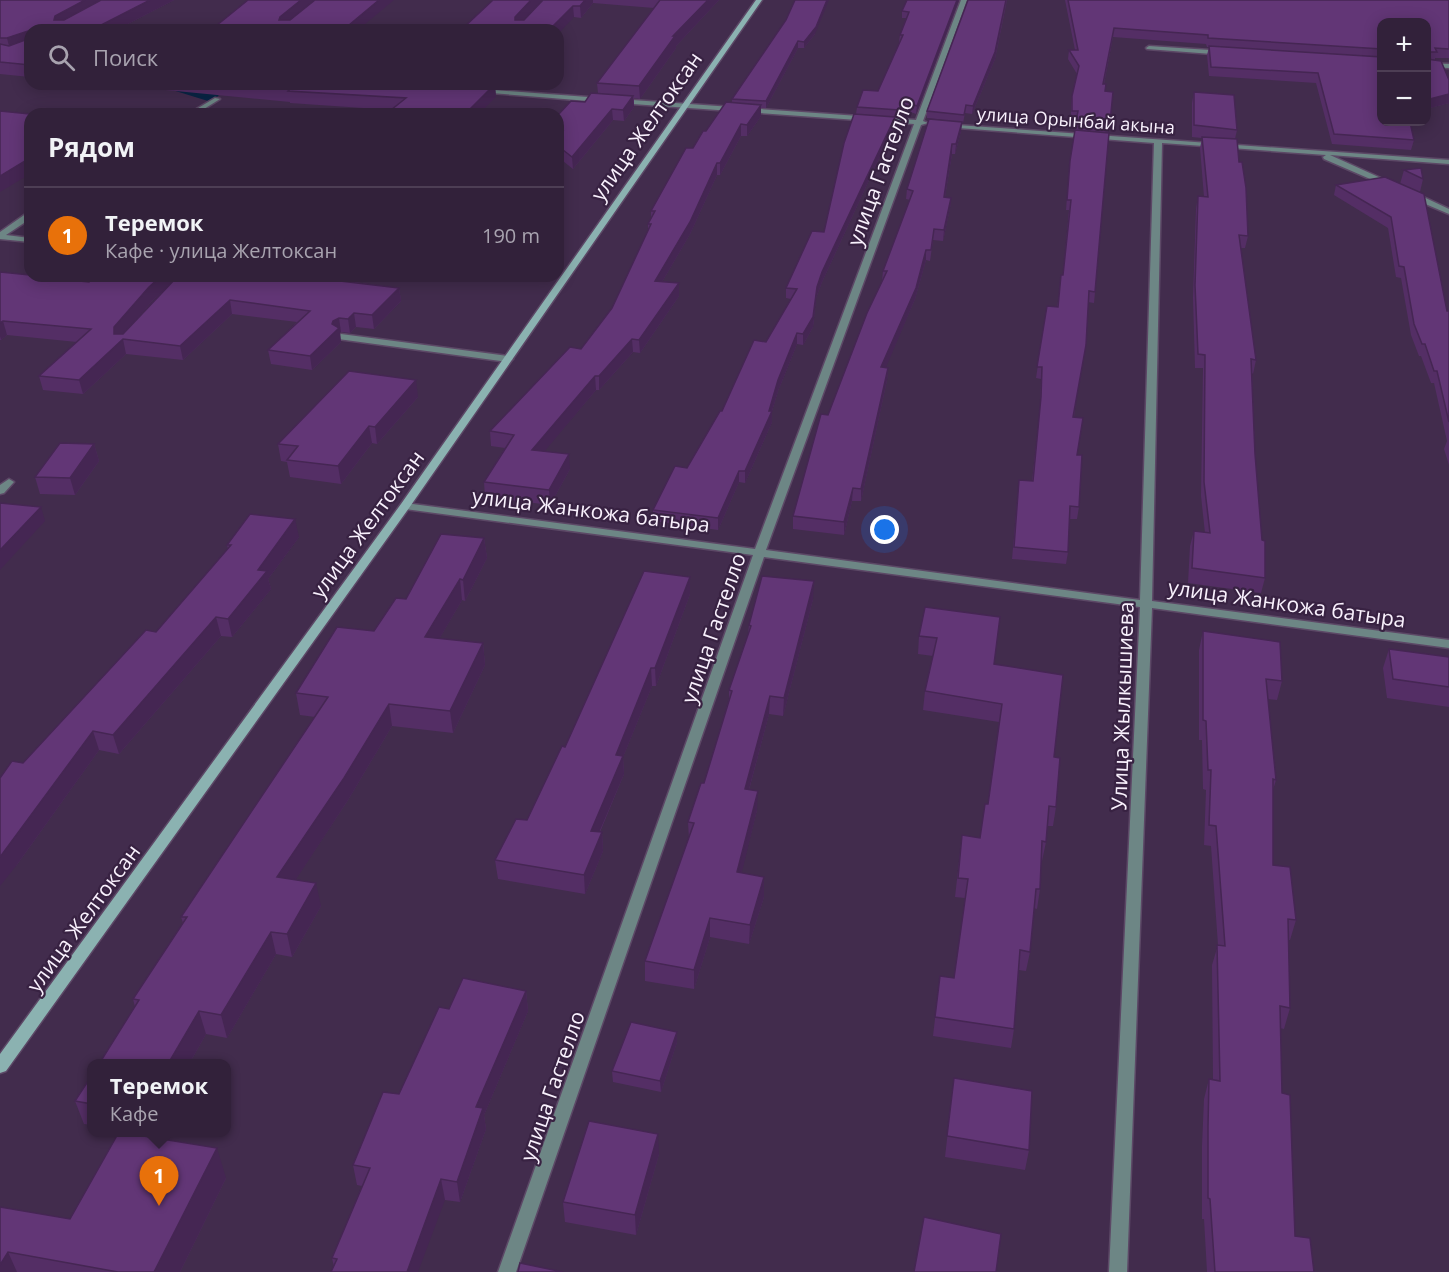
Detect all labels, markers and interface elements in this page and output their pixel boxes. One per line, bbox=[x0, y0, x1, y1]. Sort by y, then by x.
map controls bbox=[1377, 18, 1431, 126]
button: + bbox=[1377, 18, 1431, 72]
search box bbox=[24, 24, 564, 90]
icon: search bbox=[45, 41, 78, 74]
text: Поиск bbox=[93, 42, 158, 72]
street label: улица Желтоксан bbox=[584, 46, 708, 206]
button: − bbox=[1377, 72, 1431, 126]
street label: улица Гастелло bbox=[840, 92, 920, 250]
street label: улица Орынбай акына bbox=[976, 101, 1176, 139]
text: Рядом bbox=[48, 129, 135, 165]
text: Теремок bbox=[105, 207, 203, 237]
text: 1 bbox=[62, 222, 73, 249]
text: 190 m bbox=[482, 222, 540, 249]
text: Кафе · улица Желтоксан bbox=[105, 237, 337, 264]
street label: улица Желтоксан bbox=[304, 445, 430, 603]
street label: улица Жанкожа батыра bbox=[470, 482, 712, 538]
your location bbox=[870, 515, 899, 544]
street label: улица Гастелло bbox=[674, 549, 752, 707]
street label: улица Жанкожа батыра bbox=[1166, 572, 1408, 634]
street label: Улица Жылкышиева bbox=[1104, 601, 1140, 811]
street label: улица Желтоксан bbox=[20, 839, 146, 997]
street label: улица Гастелло bbox=[513, 1007, 591, 1165]
popup bbox=[87, 1059, 231, 1137]
text: Теремок bbox=[110, 1070, 208, 1100]
text: Кафе bbox=[110, 1100, 159, 1127]
pin: 1 bbox=[140, 1156, 178, 1206]

